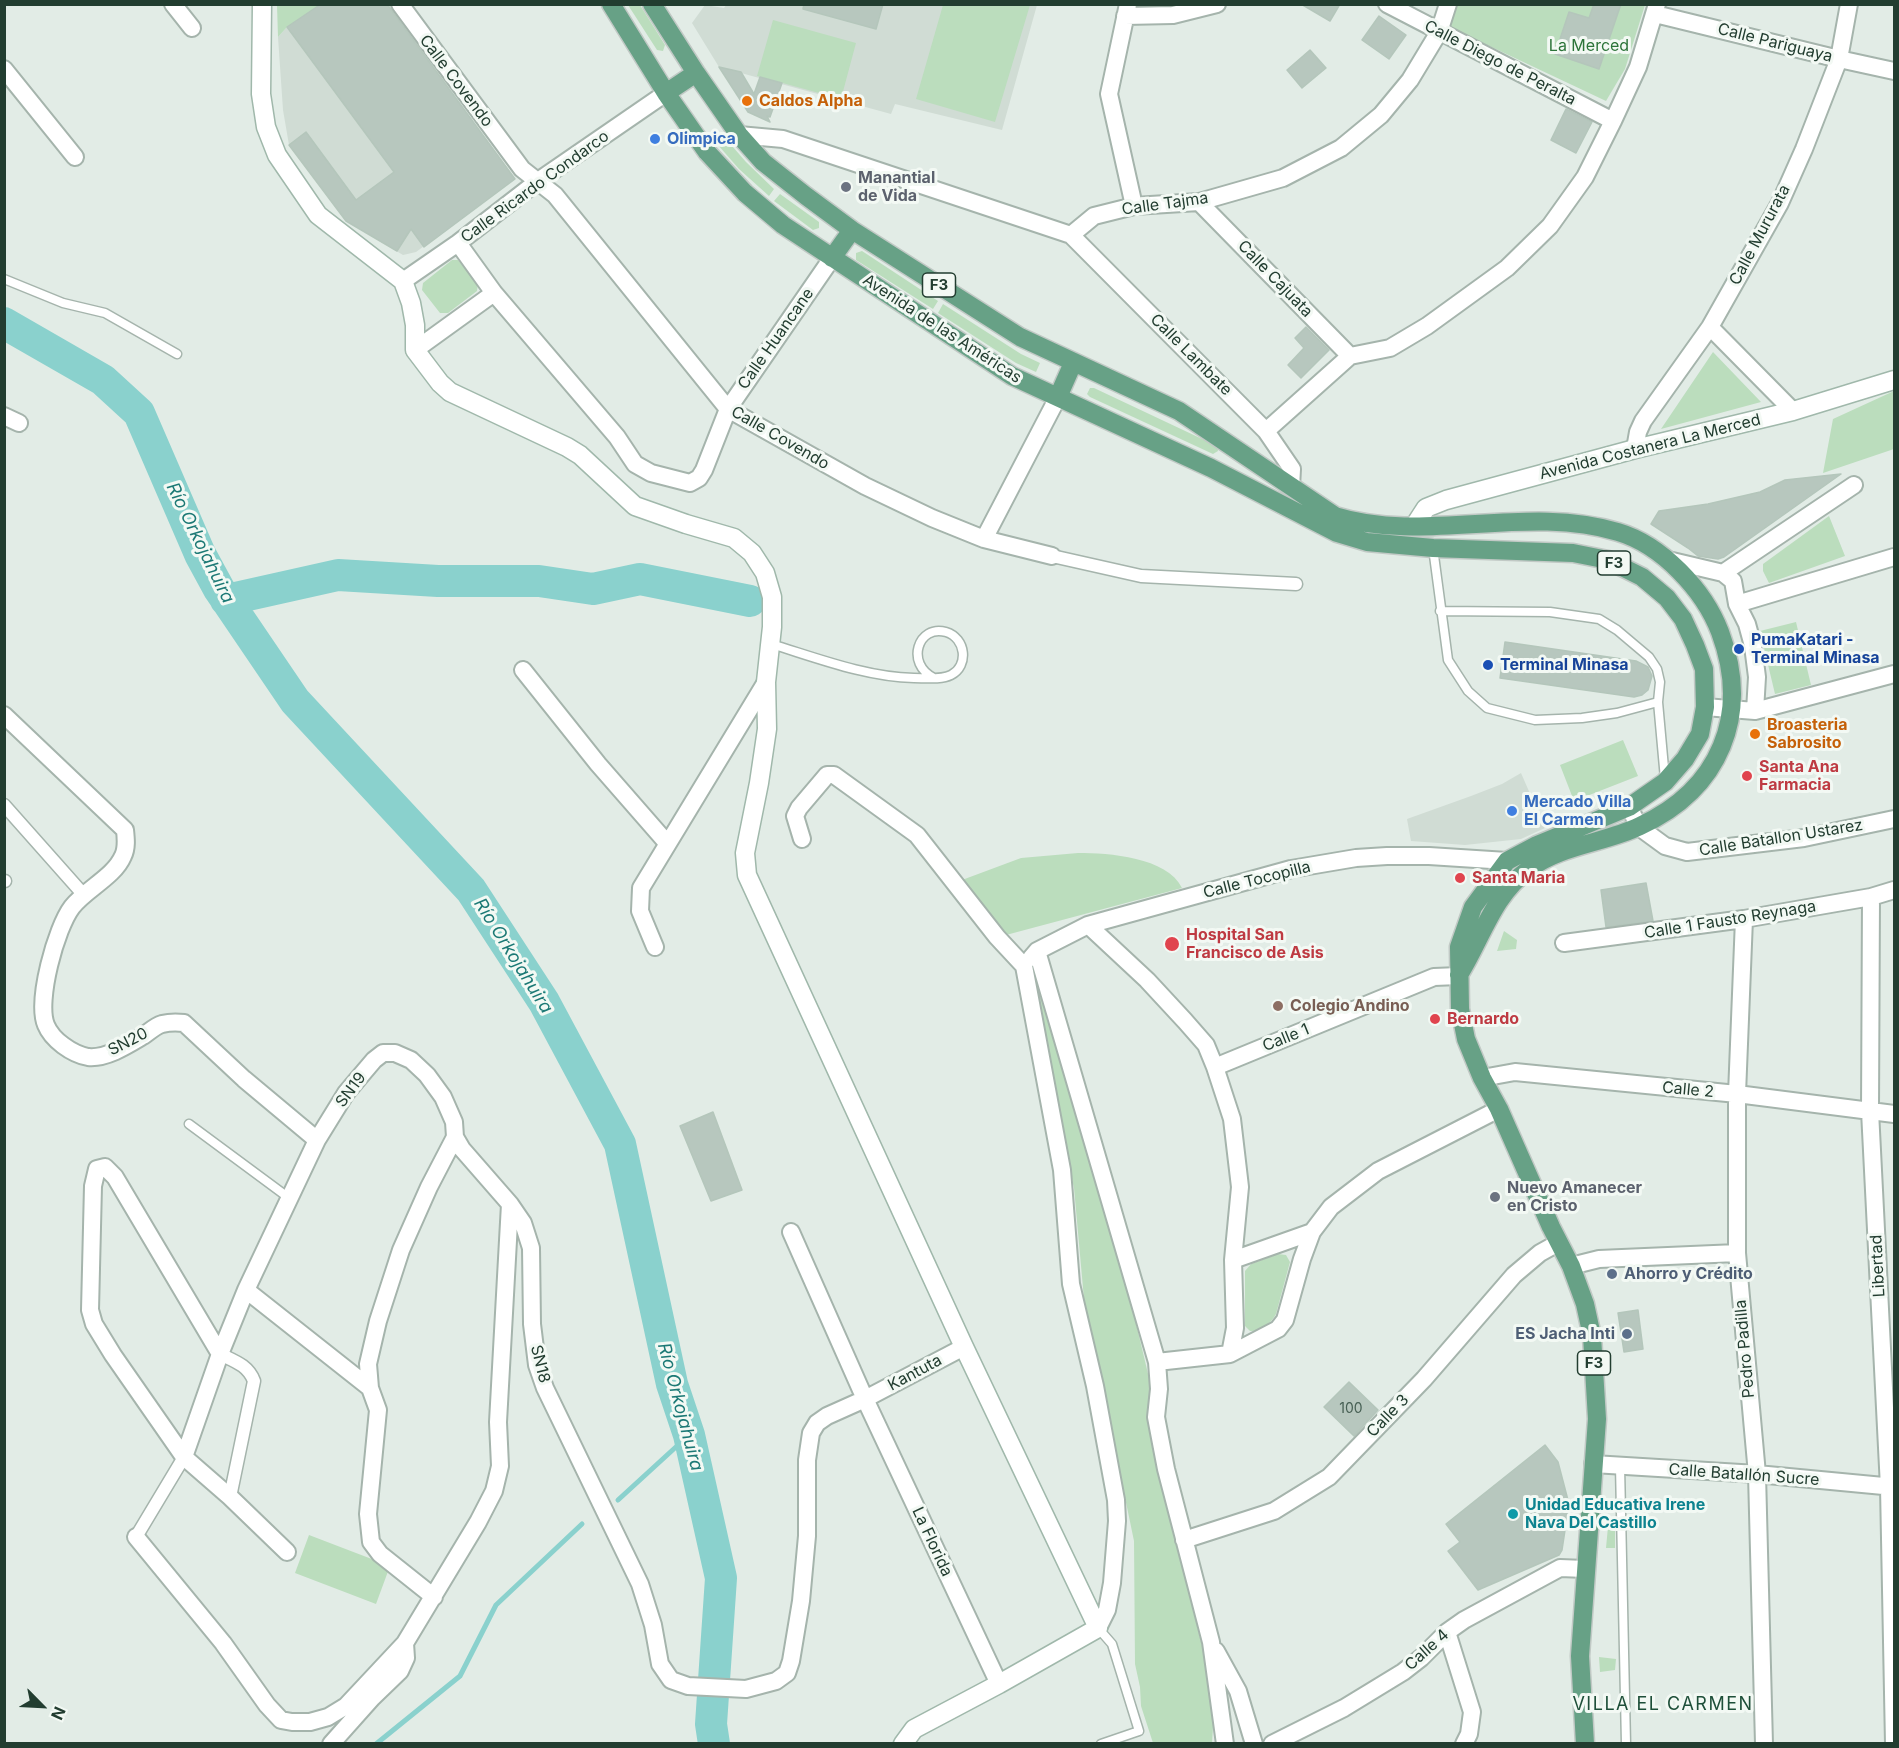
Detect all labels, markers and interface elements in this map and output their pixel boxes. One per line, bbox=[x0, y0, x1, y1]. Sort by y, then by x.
street label: Calle Diego de Peralta bbox=[1421, 16, 1579, 110]
street label: Calle Pariguaya bbox=[1716, 19, 1834, 67]
street label: Calle Covendo bbox=[415, 31, 497, 131]
park label: La Merced bbox=[1549, 36, 1629, 56]
place label: Caldos Alpha bbox=[759, 91, 863, 111]
marker: Caldos Alpha bbox=[740, 94, 754, 108]
street label: Calle Ricardo Condarco bbox=[457, 127, 613, 247]
place label: Olimpica bbox=[667, 129, 736, 149]
marker: Olimpica bbox=[648, 132, 662, 146]
place label: Manantial de Vida bbox=[858, 168, 935, 206]
marker: Manantial de Vida bbox=[839, 180, 853, 194]
street label: Calle Mururata bbox=[1725, 182, 1795, 288]
street label: Calle Tajma bbox=[1120, 188, 1210, 220]
street label: Calle Cajuata bbox=[1234, 237, 1316, 321]
street label: Avenida de las Américas bbox=[859, 270, 1025, 388]
road number: F3 bbox=[922, 273, 956, 297]
street label: Calle Huancane bbox=[734, 285, 818, 393]
street label: Calle Lambate bbox=[1146, 310, 1236, 400]
street label: Calle Covendo bbox=[728, 402, 832, 474]
street label: Avenida Costanera La Merced bbox=[1537, 410, 1763, 484]
water label: Río Orkojahuira bbox=[161, 479, 239, 607]
road number: F3 bbox=[1598, 551, 1630, 575]
place label: PumaKatari - Terminal Minasa bbox=[1751, 630, 1880, 668]
marker: PumaKatari - Terminal Minasa bbox=[1732, 642, 1746, 656]
place label: Terminal Minasa bbox=[1500, 655, 1629, 675]
marker: Terminal Minasa bbox=[1481, 658, 1495, 672]
place label: Broasteria Sabrosito bbox=[1767, 715, 1847, 753]
marker: Broasteria Sabrosito bbox=[1748, 727, 1762, 741]
place label: Santa Ana Farmacia bbox=[1759, 757, 1839, 795]
marker: Santa Ana Farmacia bbox=[1740, 769, 1754, 783]
place label: Mercado Villa El Carmen bbox=[1524, 792, 1631, 830]
marker: Mercado Villa El Carmen bbox=[1505, 804, 1519, 818]
street label: Calle Batallon Ustarez bbox=[1698, 816, 1864, 860]
street label: Calle Tocopilla bbox=[1201, 857, 1313, 903]
place label: Santa Maria bbox=[1472, 868, 1565, 888]
marker: Santa Maria bbox=[1453, 871, 1467, 885]
water label: Río Orkojahuira bbox=[469, 895, 557, 1017]
street label: Calle 1 Fausto Reynaga bbox=[1643, 897, 1817, 943]
place label: Hospital San Francisco de Asis bbox=[1186, 925, 1324, 963]
marker: Hospital San Francisco de Asis bbox=[1163, 935, 1181, 953]
place label: Colegio Andino bbox=[1290, 996, 1410, 1016]
marker: Colegio Andino bbox=[1271, 999, 1285, 1013]
place label: Bernardo bbox=[1447, 1009, 1519, 1029]
marker: Bernardo bbox=[1428, 1012, 1442, 1026]
street label: Calle 1 bbox=[1260, 1020, 1312, 1056]
street label: SN20 bbox=[105, 1024, 151, 1060]
street label: SN19 bbox=[332, 1069, 370, 1111]
street label: Calle 2 bbox=[1661, 1078, 1715, 1102]
place label: Nuevo Amanecer en Cristo bbox=[1507, 1178, 1642, 1216]
marker: Nuevo Amanecer en Cristo bbox=[1488, 1190, 1502, 1204]
street label: Libertad bbox=[1867, 1234, 1889, 1298]
place label: Ahorro y Crédito bbox=[1624, 1264, 1753, 1284]
marker: Ahorro y Crédito bbox=[1605, 1267, 1619, 1281]
street label: Pedro Padilla bbox=[1731, 1299, 1759, 1399]
place label: ES Jacha Inti bbox=[1515, 1324, 1615, 1344]
marker: ES Jacha Inti bbox=[1620, 1327, 1634, 1341]
water label: Río Orkojahuira bbox=[653, 1341, 707, 1473]
street label: SN18 bbox=[526, 1343, 554, 1385]
street label: Kantuta bbox=[885, 1351, 945, 1395]
road number: F3 bbox=[1578, 1351, 1610, 1375]
street label: Calle 3 bbox=[1363, 1391, 1413, 1441]
house number: 100 bbox=[1339, 1401, 1363, 1417]
street label: Calle Batallón Sucre bbox=[1668, 1460, 1820, 1490]
place label: Unidad Educativa Irene Nava Del Castillo bbox=[1525, 1495, 1705, 1533]
street label: La Florida bbox=[908, 1504, 956, 1580]
marker: Unidad Educativa Irene Nava Del Castillo bbox=[1506, 1507, 1520, 1521]
street label: Calle 4 bbox=[1401, 1625, 1453, 1675]
north arrow bbox=[12, 1676, 72, 1736]
district label: VILLA EL CARMEN bbox=[1572, 1694, 1754, 1716]
text: N bbox=[47, 1704, 70, 1723]

